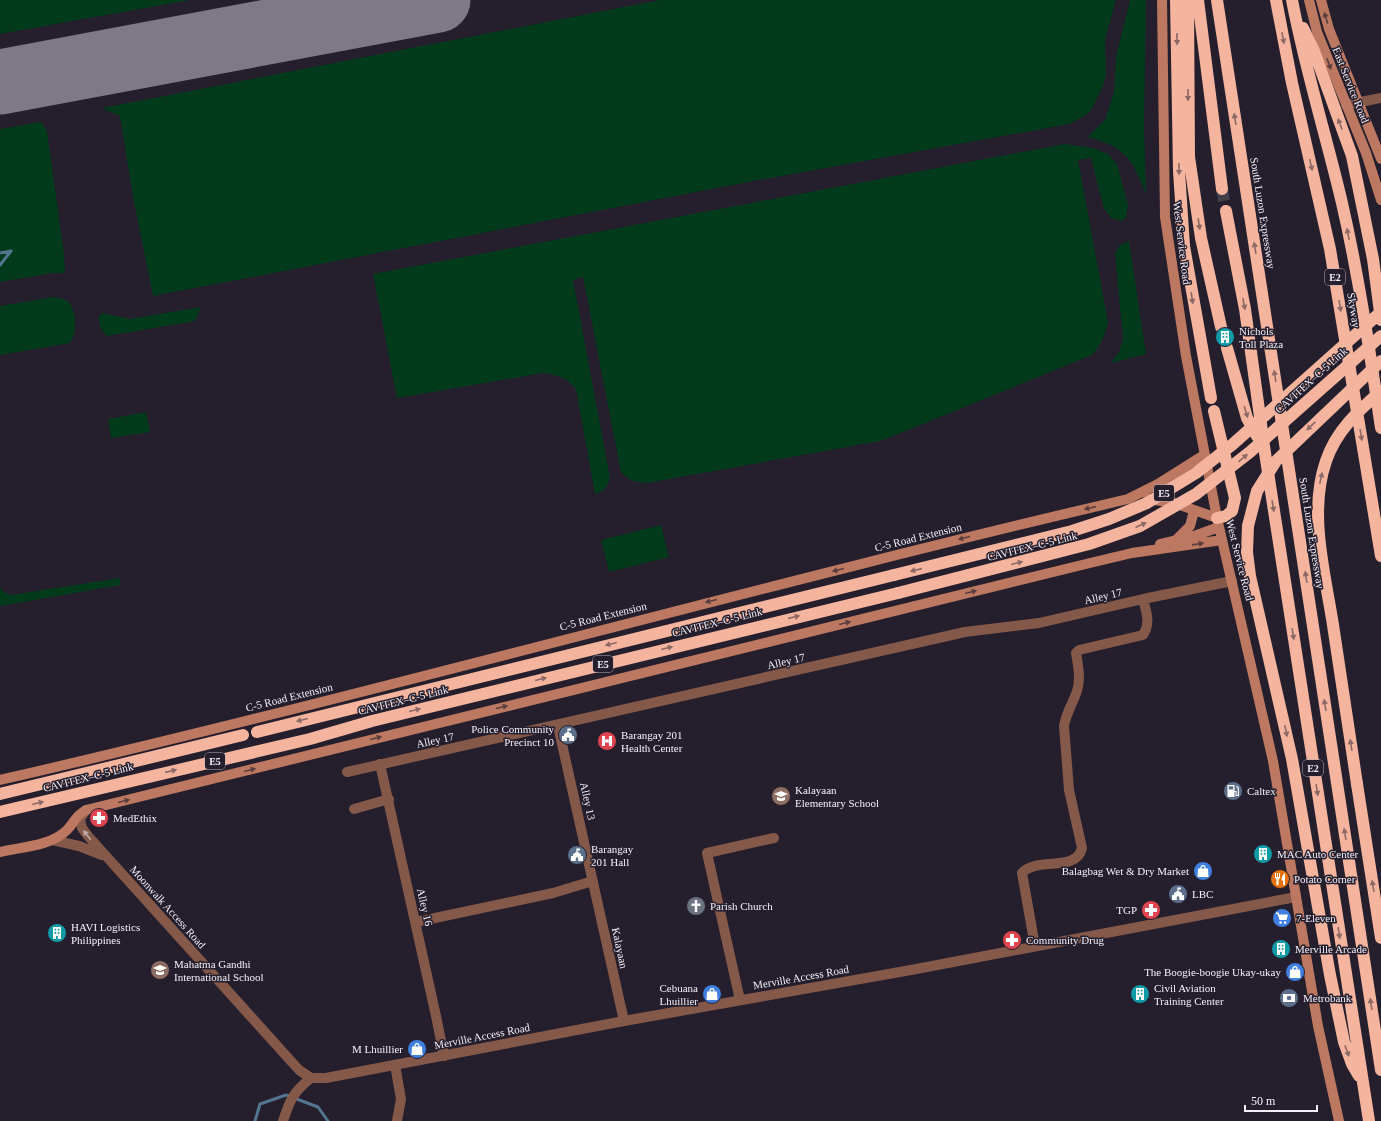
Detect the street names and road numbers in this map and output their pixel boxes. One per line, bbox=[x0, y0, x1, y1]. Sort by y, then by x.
street label: East Service Road bbox=[1330, 45, 1372, 125]
street label: South Luzon Expressway bbox=[1248, 157, 1278, 270]
street label: West Service Road bbox=[1171, 201, 1193, 286]
road number: E2 bbox=[1325, 269, 1345, 285]
street label: Skyway bbox=[1345, 292, 1363, 329]
street label: CAVITEX–C-5 Link bbox=[1273, 344, 1350, 415]
street label: South Luzon Expressway bbox=[1297, 477, 1327, 590]
road number: E5 bbox=[1154, 485, 1174, 501]
street label: West Service Road bbox=[1224, 518, 1256, 602]
street label: C-5 Road Extension bbox=[873, 520, 963, 554]
street label: CAVITEX–C-5 Link bbox=[986, 529, 1079, 563]
street label: Alley 17 bbox=[1083, 586, 1123, 606]
street label: C-5 Road Extension bbox=[558, 599, 648, 633]
street label: CAVITEX–C-5 Link bbox=[671, 605, 764, 639]
street label: Alley 17 bbox=[766, 651, 806, 671]
road number: E5 bbox=[593, 656, 613, 672]
street label: C-5 Road Extension bbox=[244, 680, 334, 714]
street label: CAVITEX–C-5 Link bbox=[357, 683, 450, 717]
street label: Alley 17 bbox=[415, 730, 455, 750]
road number: E5 bbox=[205, 753, 225, 769]
street label: CAVITEX–C-5 Link bbox=[42, 760, 135, 794]
road number: E2 bbox=[1303, 760, 1323, 776]
street label: Alley 13 bbox=[578, 781, 598, 821]
street label: Moonwalk Access Road bbox=[128, 863, 209, 951]
street label: Alley 16 bbox=[415, 887, 435, 927]
street label: Kalayaan bbox=[610, 926, 630, 970]
street label: Merville Access Road bbox=[752, 963, 850, 991]
street label: Merville Access Road bbox=[433, 1021, 531, 1051]

